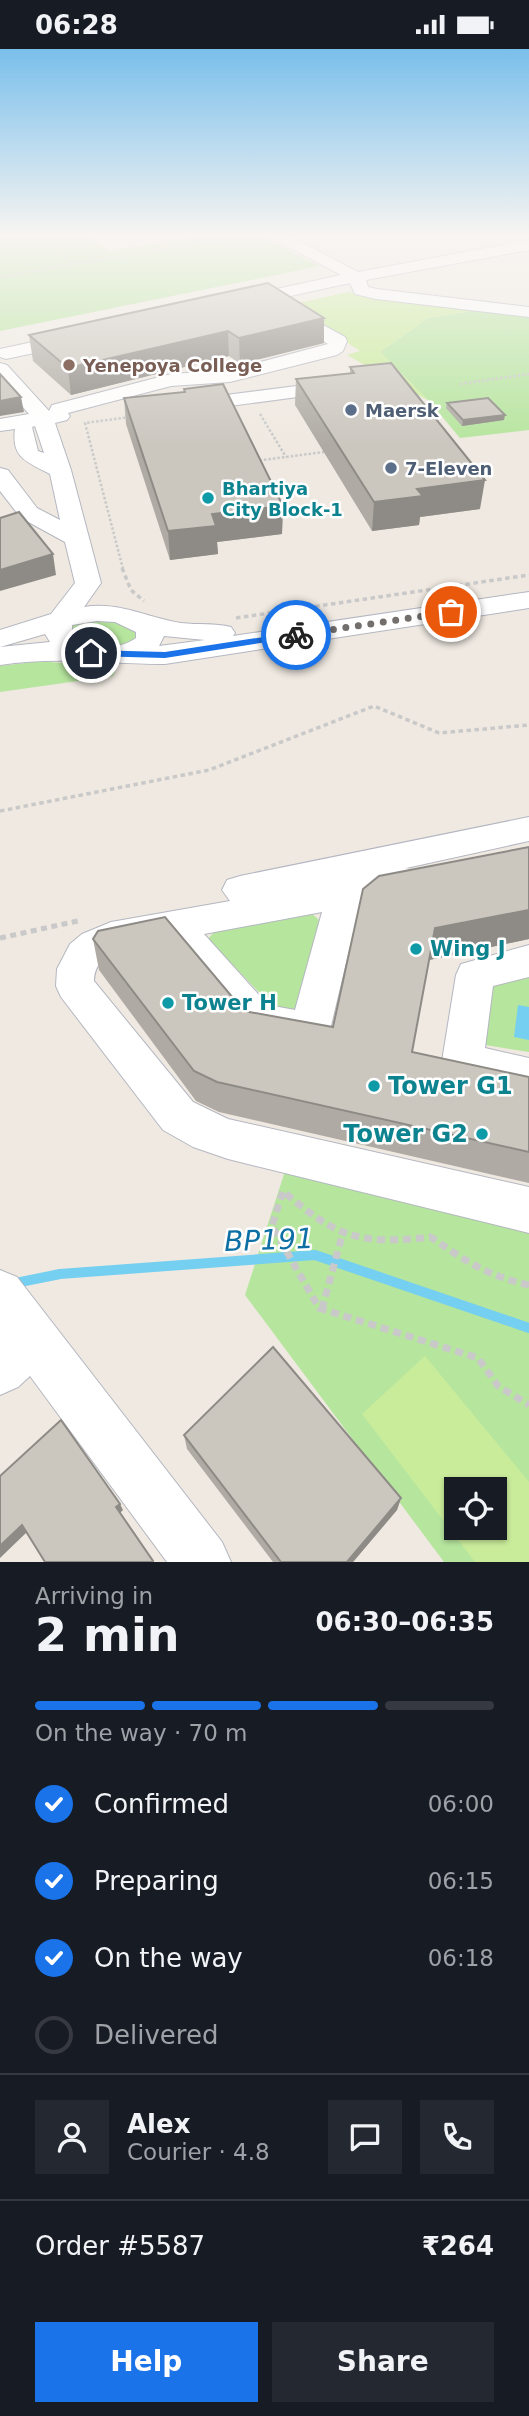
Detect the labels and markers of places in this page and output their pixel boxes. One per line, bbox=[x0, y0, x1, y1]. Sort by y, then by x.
place label: Yenepoya College bbox=[82, 355, 262, 376]
marker: Yenepoya College bbox=[61, 357, 77, 373]
place label: Maersk bbox=[365, 400, 440, 421]
marker: Maersk bbox=[343, 402, 359, 418]
place label: 7-Eleven bbox=[405, 458, 492, 479]
marker: 7-Eleven bbox=[383, 460, 399, 476]
place label: Bhartiya City Block-1 bbox=[222, 478, 343, 520]
marker: Bhartiya City Block-1 bbox=[200, 490, 216, 506]
pin bbox=[421, 582, 481, 642]
pin bbox=[61, 623, 121, 683]
place label: Wing J bbox=[430, 937, 505, 961]
marker: Wing J bbox=[408, 941, 424, 957]
place label: Tower H bbox=[182, 991, 277, 1015]
marker: Tower H bbox=[160, 995, 176, 1011]
place label: Tower G1 bbox=[388, 1072, 513, 1100]
marker: Tower G1 bbox=[366, 1078, 382, 1094]
place label: Tower G2 bbox=[343, 1120, 468, 1148]
marker: Tower G2 bbox=[474, 1126, 490, 1142]

